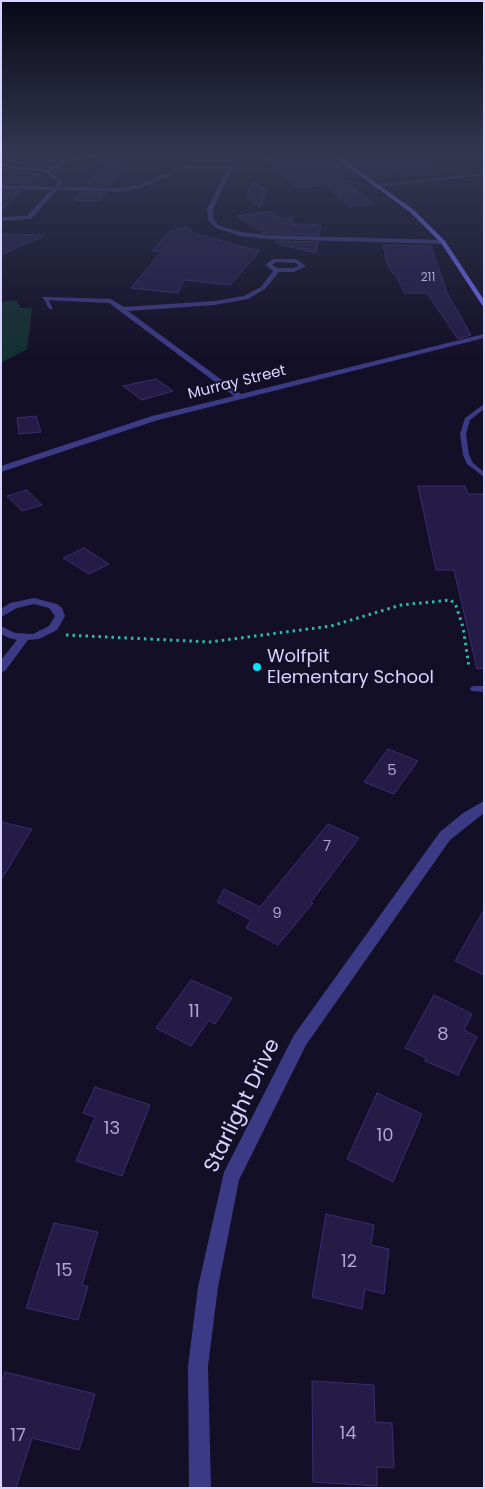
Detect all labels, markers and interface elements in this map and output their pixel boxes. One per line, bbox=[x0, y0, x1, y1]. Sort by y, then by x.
house number: 211 bbox=[421, 271, 435, 285]
street label: Murray Street bbox=[186, 362, 288, 404]
place label: Wolfpit Elementary School bbox=[267, 646, 434, 689]
marker: Wolfpit Elementary School bbox=[251, 661, 263, 673]
house number: 5 bbox=[387, 762, 397, 780]
house number: 7 bbox=[323, 838, 331, 856]
house number: 9 bbox=[272, 905, 282, 923]
house number: 11 bbox=[188, 1001, 200, 1023]
house number: 8 bbox=[437, 1024, 449, 1046]
street label: Starlight Drive bbox=[200, 1035, 286, 1177]
house number: 13 bbox=[104, 1118, 120, 1140]
house number: 10 bbox=[376, 1125, 394, 1147]
house number: 12 bbox=[341, 1251, 357, 1273]
house number: 15 bbox=[55, 1260, 73, 1282]
house number: 14 bbox=[339, 1423, 357, 1445]
house number: 17 bbox=[10, 1425, 26, 1447]

